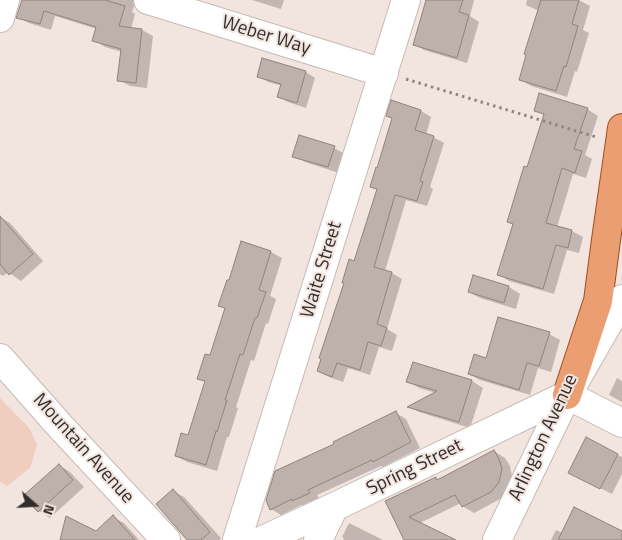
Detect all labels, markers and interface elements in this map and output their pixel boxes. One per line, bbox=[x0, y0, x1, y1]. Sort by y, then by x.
street label: Weber Way bbox=[219, 12, 313, 60]
street label: Waite Street bbox=[297, 219, 347, 321]
street label: Arlington Avenue bbox=[505, 371, 583, 505]
street label: Mountain Avenue bbox=[28, 389, 138, 509]
street label: Spring Street bbox=[363, 435, 467, 501]
north arrow bbox=[10, 480, 60, 530]
text: N bbox=[38, 502, 61, 518]

